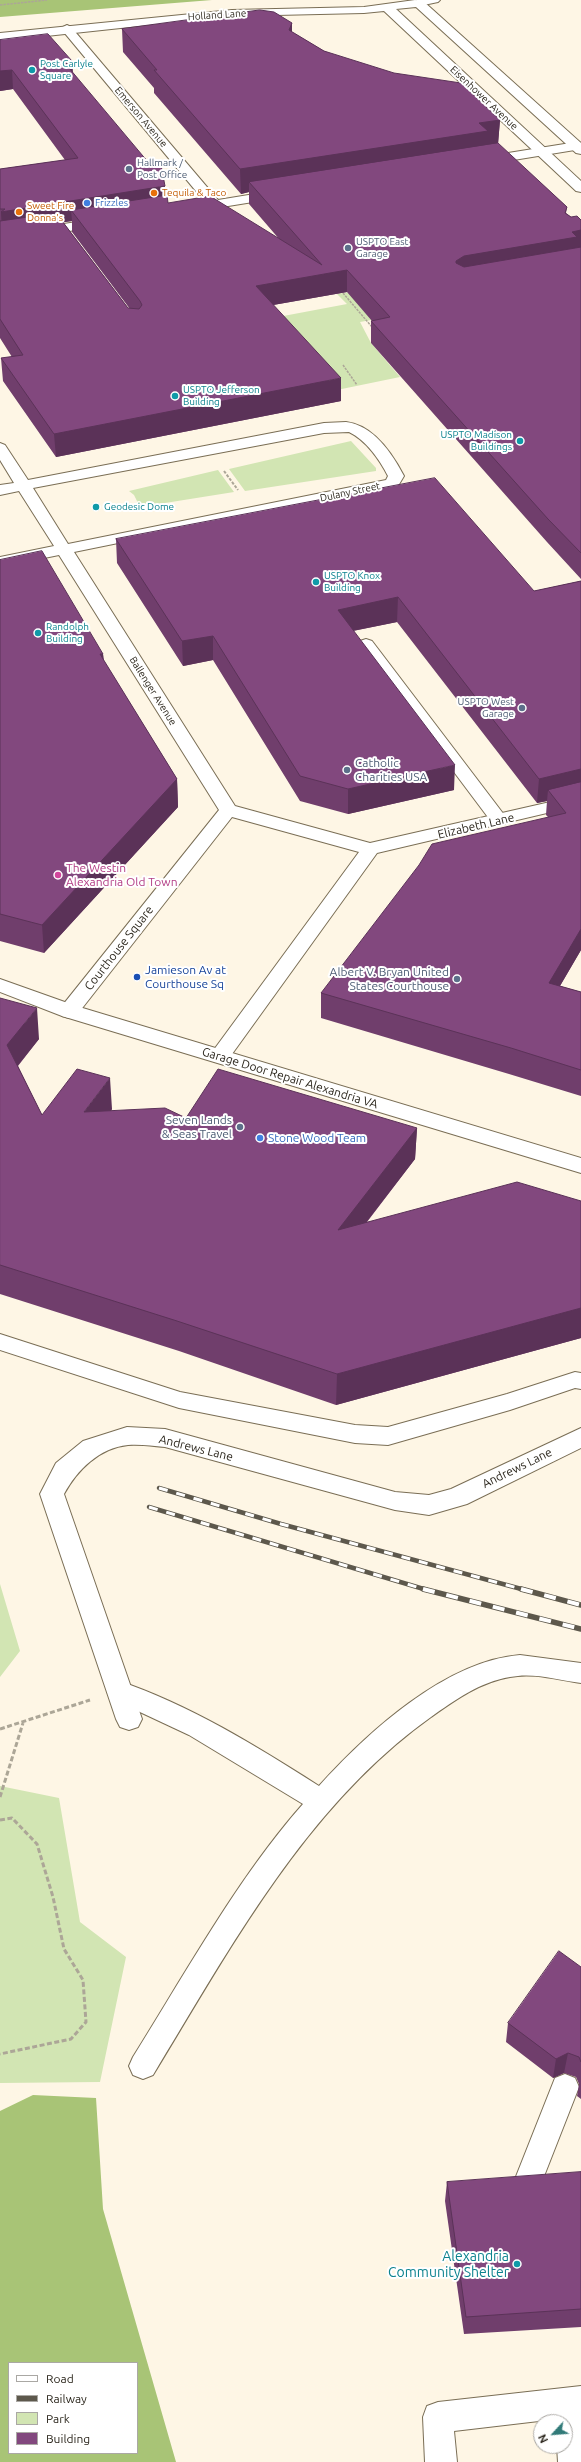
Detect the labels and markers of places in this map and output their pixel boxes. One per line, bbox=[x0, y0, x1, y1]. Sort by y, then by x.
place label: Post Carlyle Square bbox=[40, 58, 93, 82]
marker: Post Carlyle Square bbox=[27, 65, 37, 75]
place label: Hallmark / Post Office bbox=[137, 157, 187, 180]
marker: Hallmark / Post Office bbox=[124, 164, 134, 174]
place label: Tequila & Taco bbox=[162, 187, 226, 199]
marker: Tequila & Taco bbox=[149, 188, 159, 198]
place label: Frizzles bbox=[95, 197, 128, 209]
marker: Frizzles bbox=[82, 198, 92, 208]
place label: Sweet Fire Donna's bbox=[27, 200, 74, 224]
marker: Sweet Fire Donna's bbox=[14, 207, 24, 217]
place label: USPTO East Garage bbox=[356, 236, 409, 260]
marker: USPTO East Garage bbox=[343, 243, 353, 253]
place label: USPTO Jefferson Building bbox=[183, 384, 260, 408]
marker: USPTO Jefferson Building bbox=[170, 391, 180, 401]
place label: USPTO Madison Buildings bbox=[440, 429, 512, 452]
marker: USPTO Madison Buildings bbox=[515, 436, 525, 446]
place label: Geodesic Dome bbox=[104, 501, 174, 513]
marker: Geodesic Dome bbox=[91, 502, 101, 512]
place label: USPTO Knox Building bbox=[324, 570, 380, 594]
marker: USPTO Knox Building bbox=[311, 577, 321, 587]
place label: Randolph Building bbox=[46, 621, 89, 644]
marker: Randolph Building bbox=[33, 628, 43, 638]
place label: USPTO West Garage bbox=[458, 696, 514, 720]
marker: USPTO West Garage bbox=[517, 703, 527, 713]
place label: Catholic Charities USA bbox=[355, 756, 427, 784]
marker: Catholic Charities USA bbox=[342, 765, 352, 775]
place label: The Westin Alexandria Old Town bbox=[66, 861, 178, 889]
marker: The Westin Alexandria Old Town bbox=[53, 870, 63, 880]
place label: Jamieson Av at Courthouse Sq bbox=[145, 963, 226, 991]
place label: Albert V. Bryan United States Courthouse bbox=[330, 965, 449, 993]
marker: Jamieson Av at Courthouse Sq bbox=[132, 972, 142, 982]
marker: Albert V. Bryan United States Courthouse bbox=[452, 974, 462, 984]
place label: Seven Lands & Seas Travel bbox=[162, 1113, 232, 1141]
marker: Seven Lands & Seas Travel bbox=[235, 1122, 245, 1132]
place label: Stone Wood Team bbox=[268, 1131, 366, 1145]
marker: Stone Wood Team bbox=[255, 1133, 265, 1143]
place label: Alexandria Community Shelter bbox=[388, 2248, 509, 2280]
marker: Alexandria Community Shelter bbox=[512, 2259, 522, 2269]

